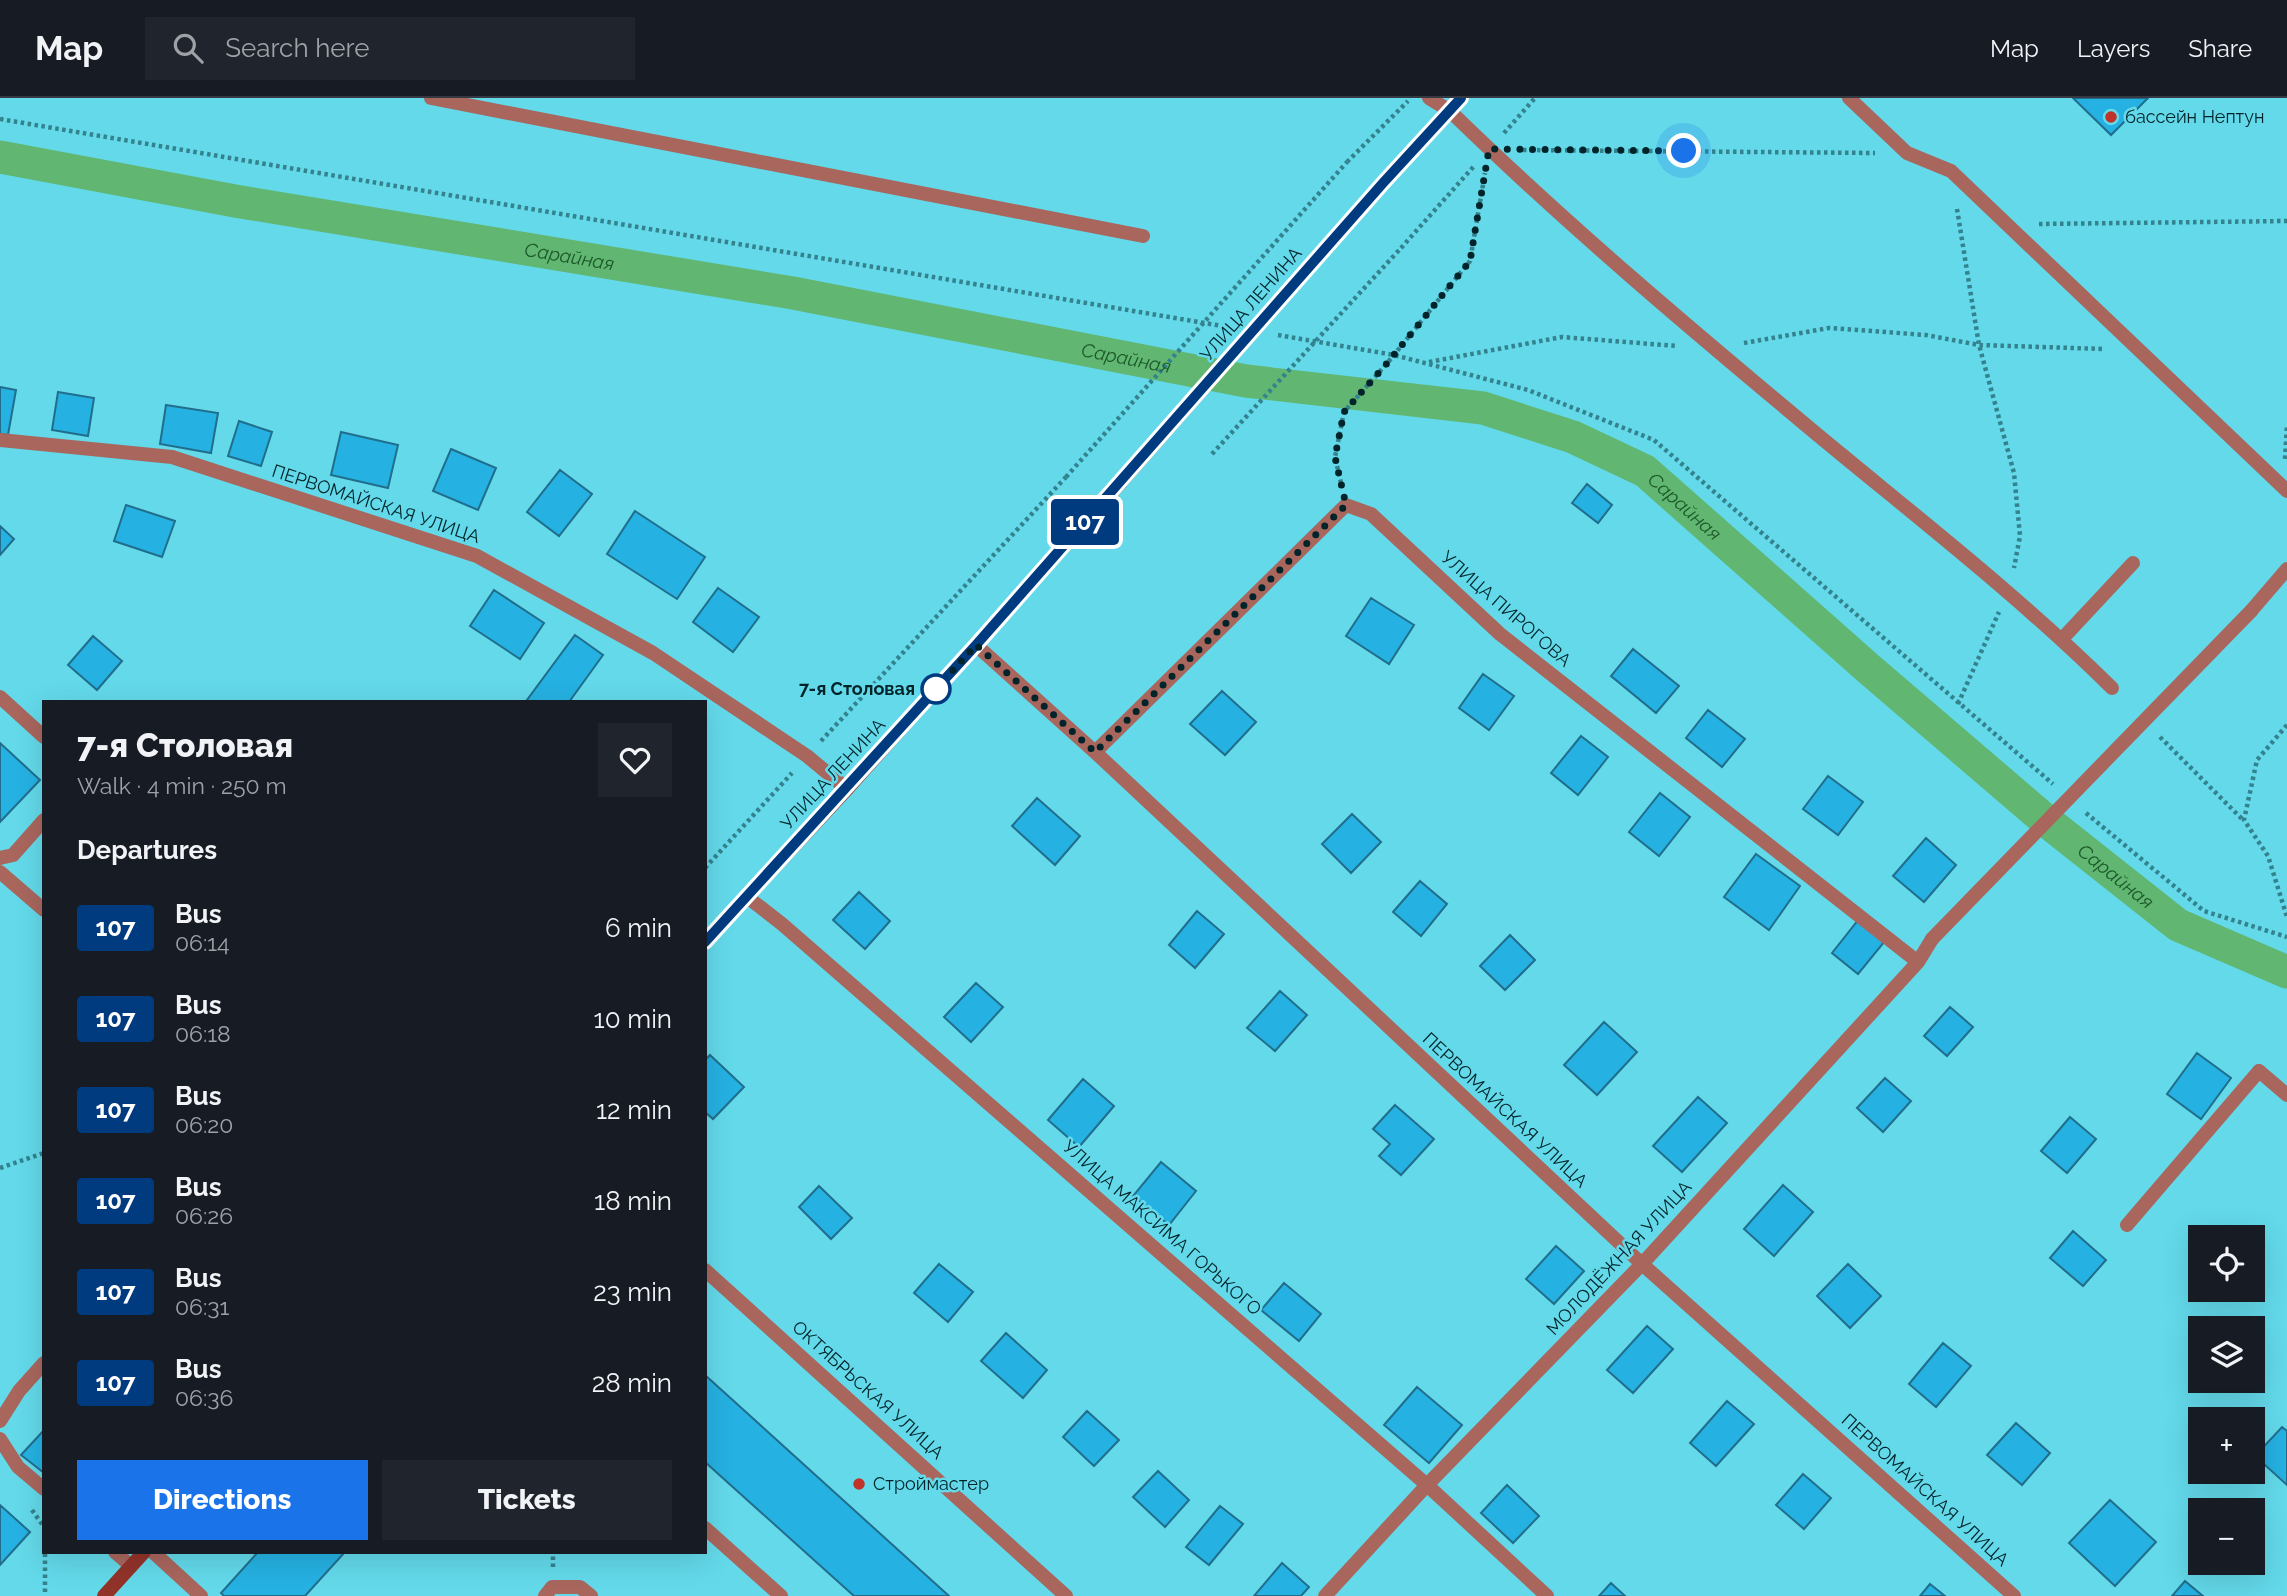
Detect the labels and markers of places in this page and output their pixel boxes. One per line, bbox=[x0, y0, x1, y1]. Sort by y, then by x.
place label: бассейн Нептун bbox=[2125, 106, 2264, 127]
marker: бассейн Нептун bbox=[2103, 109, 2119, 125]
marker: 7-я Столовая bbox=[921, 674, 951, 704]
place label: 7-я Столовая bbox=[799, 678, 915, 699]
place label: Строймастер bbox=[873, 1473, 989, 1494]
marker: Строймастер bbox=[851, 1476, 867, 1492]

